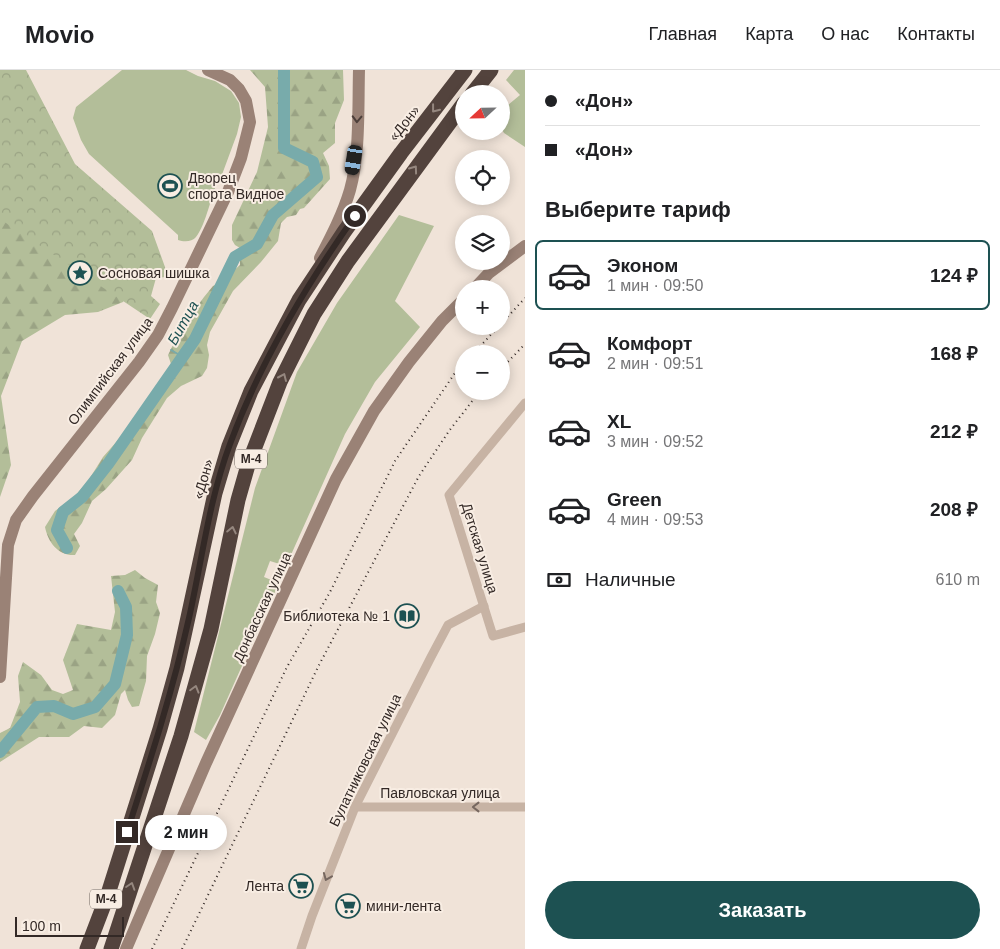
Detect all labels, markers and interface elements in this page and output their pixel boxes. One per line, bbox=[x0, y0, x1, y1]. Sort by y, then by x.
text: Movio bbox=[25, 21, 94, 48]
text: Главная bbox=[649, 24, 717, 44]
text: Карта bbox=[745, 24, 793, 44]
text: О нас bbox=[821, 24, 869, 44]
text: Контакты bbox=[897, 24, 975, 44]
north arrow bbox=[455, 85, 510, 140]
map controls bbox=[455, 85, 510, 400]
text: «Дон» bbox=[575, 90, 633, 111]
street label: «Дон» bbox=[385, 102, 423, 144]
one-way arrow bbox=[433, 103, 441, 112]
one-way arrow bbox=[352, 115, 363, 123]
text: «Дон» bbox=[575, 139, 633, 160]
car bbox=[344, 144, 363, 176]
button: locate bbox=[455, 150, 510, 205]
one-way arrow bbox=[408, 165, 417, 175]
place label: Дворец спорта Видное bbox=[188, 170, 285, 202]
sports icon: Дворец спорта Видное bbox=[157, 173, 183, 199]
text: Выберите тариф bbox=[545, 197, 731, 222]
route start bbox=[344, 205, 366, 227]
button: layers bbox=[455, 215, 510, 270]
icon: car bbox=[547, 253, 592, 298]
text: Эконом bbox=[607, 255, 678, 276]
place icon: Сосновая шишка bbox=[67, 260, 93, 286]
place label: Сосновая шишка bbox=[98, 265, 210, 281]
text: 124 ₽ bbox=[930, 265, 978, 286]
text: 1 мин · 09:50 bbox=[607, 277, 703, 294]
button: + bbox=[455, 280, 510, 335]
water label: Битца bbox=[164, 298, 202, 348]
street label: Олимпийская улица bbox=[64, 314, 156, 428]
icon: car bbox=[547, 331, 592, 376]
text: Комфорт bbox=[607, 333, 692, 354]
text: 168 ₽ bbox=[930, 343, 978, 364]
button: − bbox=[455, 345, 510, 400]
text: 2 мин · 09:51 bbox=[607, 355, 703, 372]
one-way arrow bbox=[276, 373, 287, 382]
icon: car bbox=[547, 409, 592, 454]
text: XL bbox=[607, 411, 631, 432]
text: 212 ₽ bbox=[930, 421, 978, 442]
text: 3 мин · 09:52 bbox=[607, 433, 703, 450]
road number: М-4 bbox=[235, 449, 267, 468]
street label: «Дон» bbox=[190, 457, 216, 501]
icon: car bbox=[547, 487, 592, 532]
text: Green bbox=[607, 489, 662, 510]
text: 208 ₽ bbox=[930, 499, 978, 520]
street label: Детская улица bbox=[459, 501, 501, 596]
text: 4 мин · 09:53 bbox=[607, 511, 703, 528]
one-way arrow bbox=[226, 526, 236, 535]
street label: Донбасская улица bbox=[230, 550, 294, 664]
icon: cash bbox=[545, 566, 573, 594]
text: Наличные bbox=[585, 569, 676, 590]
text: 610 m bbox=[936, 571, 980, 588]
library icon: Библиотека № 1 bbox=[394, 603, 420, 629]
place label: Библиотека № 1 bbox=[283, 608, 390, 624]
one-way arrow bbox=[189, 685, 199, 693]
street label: Булатниковская улица bbox=[326, 691, 404, 829]
street label: Павловская улица bbox=[380, 785, 500, 801]
one-way arrow bbox=[472, 802, 480, 812]
callout: 2 мин bbox=[144, 814, 227, 850]
route end bbox=[116, 821, 138, 843]
text: 2 мин bbox=[164, 824, 208, 841]
one-way arrow bbox=[323, 872, 333, 880]
supermarket icon: Лента bbox=[288, 873, 314, 899]
place label: Лента bbox=[245, 878, 284, 894]
button: Заказать bbox=[545, 881, 980, 939]
one-way arrow bbox=[126, 882, 136, 891]
road number: М-4 bbox=[90, 890, 122, 909]
supermarket icon: мини-лента bbox=[335, 893, 361, 919]
place label: мини-лента bbox=[366, 898, 442, 914]
scale bar bbox=[15, 914, 124, 937]
text: 100 m bbox=[22, 918, 61, 934]

